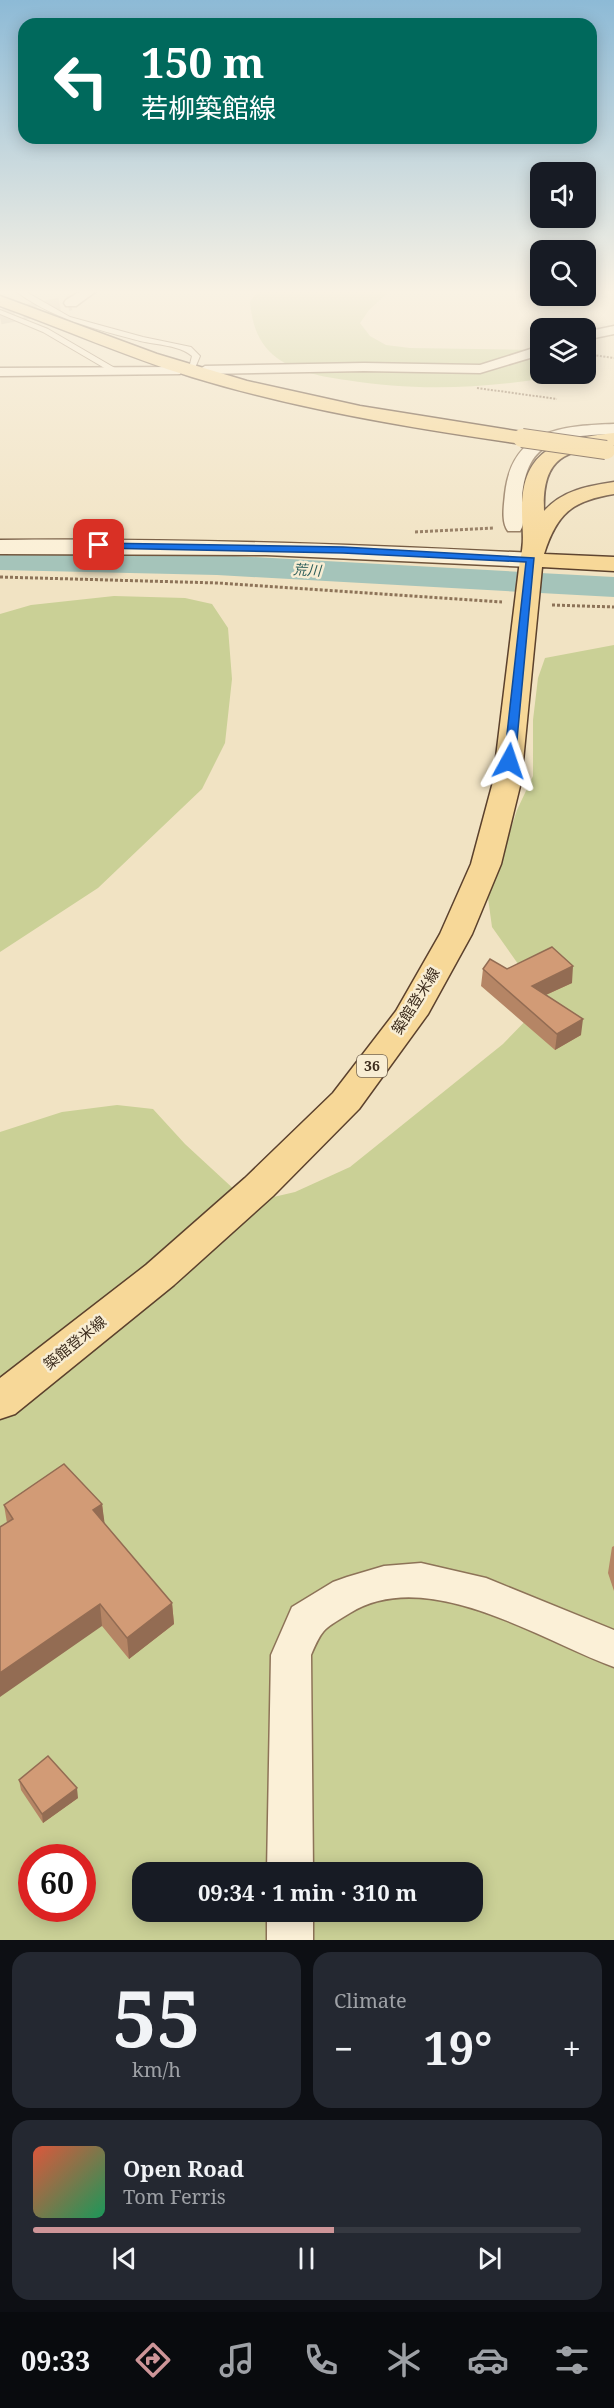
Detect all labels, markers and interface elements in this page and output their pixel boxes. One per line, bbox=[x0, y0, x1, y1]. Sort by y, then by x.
text: 150 m bbox=[141, 33, 265, 90]
icon: left bbox=[42, 42, 120, 120]
text: 若柳築館線 bbox=[141, 89, 276, 126]
map controls bbox=[530, 162, 596, 384]
button: sound bbox=[530, 162, 596, 228]
button: search bbox=[530, 240, 596, 306]
button: layers bbox=[530, 318, 596, 384]
pin bbox=[73, 519, 124, 570]
icon: arrive bbox=[82, 528, 115, 561]
water label: 荒川 bbox=[293, 559, 324, 580]
position arrow bbox=[477, 729, 541, 793]
street label: 築館登米線 bbox=[387, 963, 444, 1038]
road number: 36 bbox=[357, 1055, 387, 1077]
street label: 築館登米線 bbox=[39, 1311, 110, 1374]
speed limit sign: 60 bbox=[18, 1844, 96, 1922]
text: 09:34 · 1 min · 310 m bbox=[198, 1877, 417, 1907]
text: 55 bbox=[112, 1964, 201, 2070]
text: Climate bbox=[334, 1987, 407, 2014]
text: 19° bbox=[423, 2017, 492, 2078]
text: − bbox=[334, 2026, 353, 2071]
text: + bbox=[563, 2026, 581, 2071]
text: km/h bbox=[132, 2056, 181, 2083]
text: Open Road bbox=[123, 2153, 244, 2183]
text: Tom Ferris bbox=[123, 2183, 226, 2210]
icon: previous bbox=[108, 2242, 141, 2275]
icon: pause bbox=[290, 2242, 323, 2275]
icon: next bbox=[473, 2242, 506, 2275]
icon: directions bbox=[132, 2339, 174, 2381]
icon: music bbox=[216, 2339, 258, 2381]
icon: phone bbox=[300, 2339, 342, 2381]
icon: climate bbox=[383, 2339, 425, 2381]
icon: car bbox=[467, 2339, 509, 2381]
icon: filters bbox=[551, 2339, 593, 2381]
text: 09:33 bbox=[21, 2342, 90, 2379]

